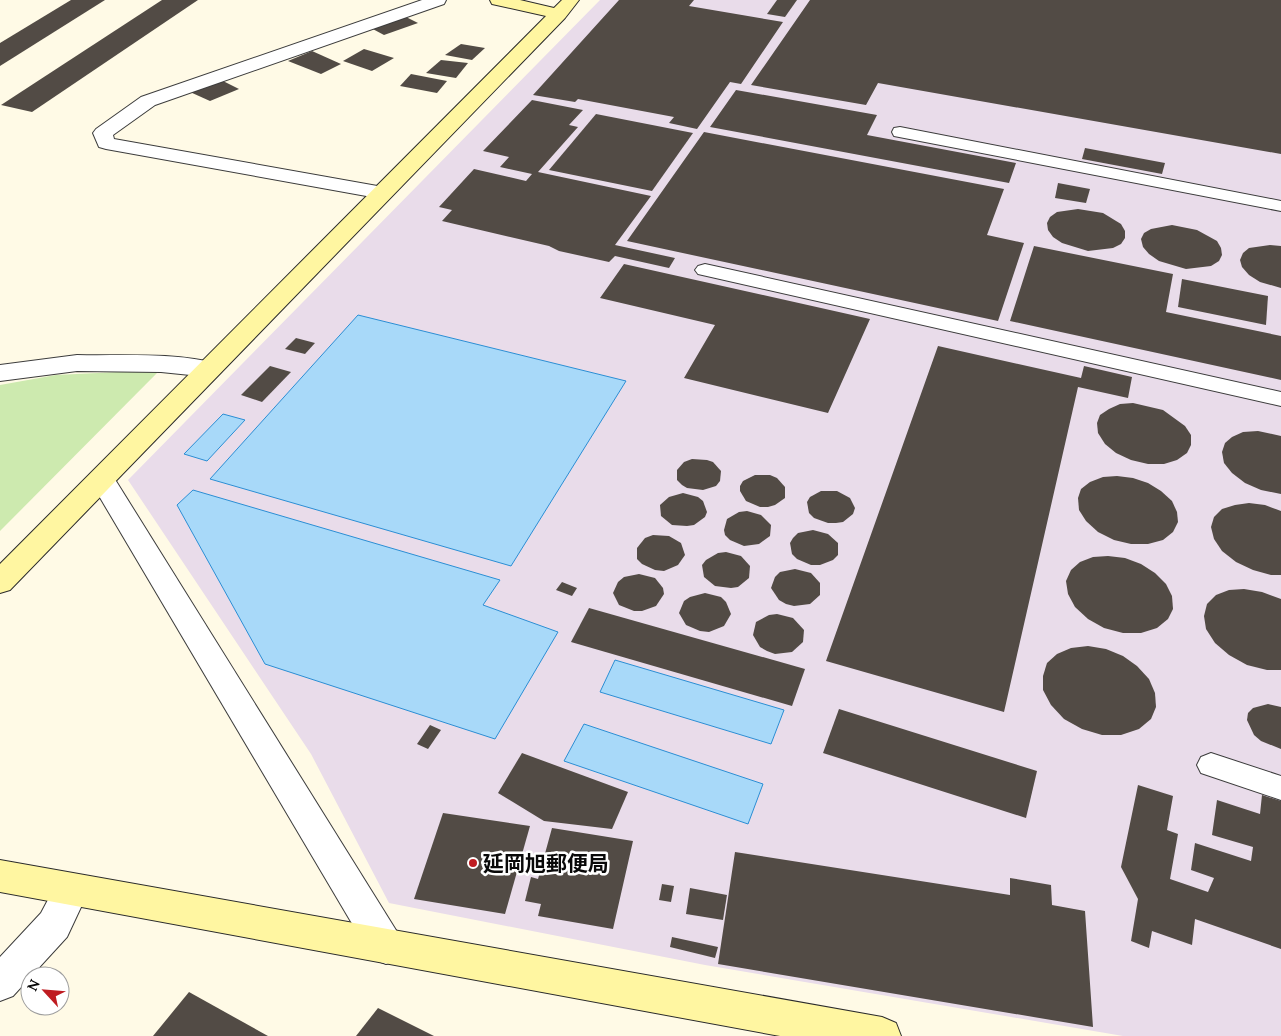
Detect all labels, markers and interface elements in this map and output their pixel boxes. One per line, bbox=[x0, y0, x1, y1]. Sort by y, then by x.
place label: 延岡旭郵便局 bbox=[483, 850, 609, 877]
marker: 延岡旭郵便局 bbox=[467, 857, 479, 869]
north arrow bbox=[20, 966, 70, 1016]
text: N bbox=[23, 976, 44, 994]

